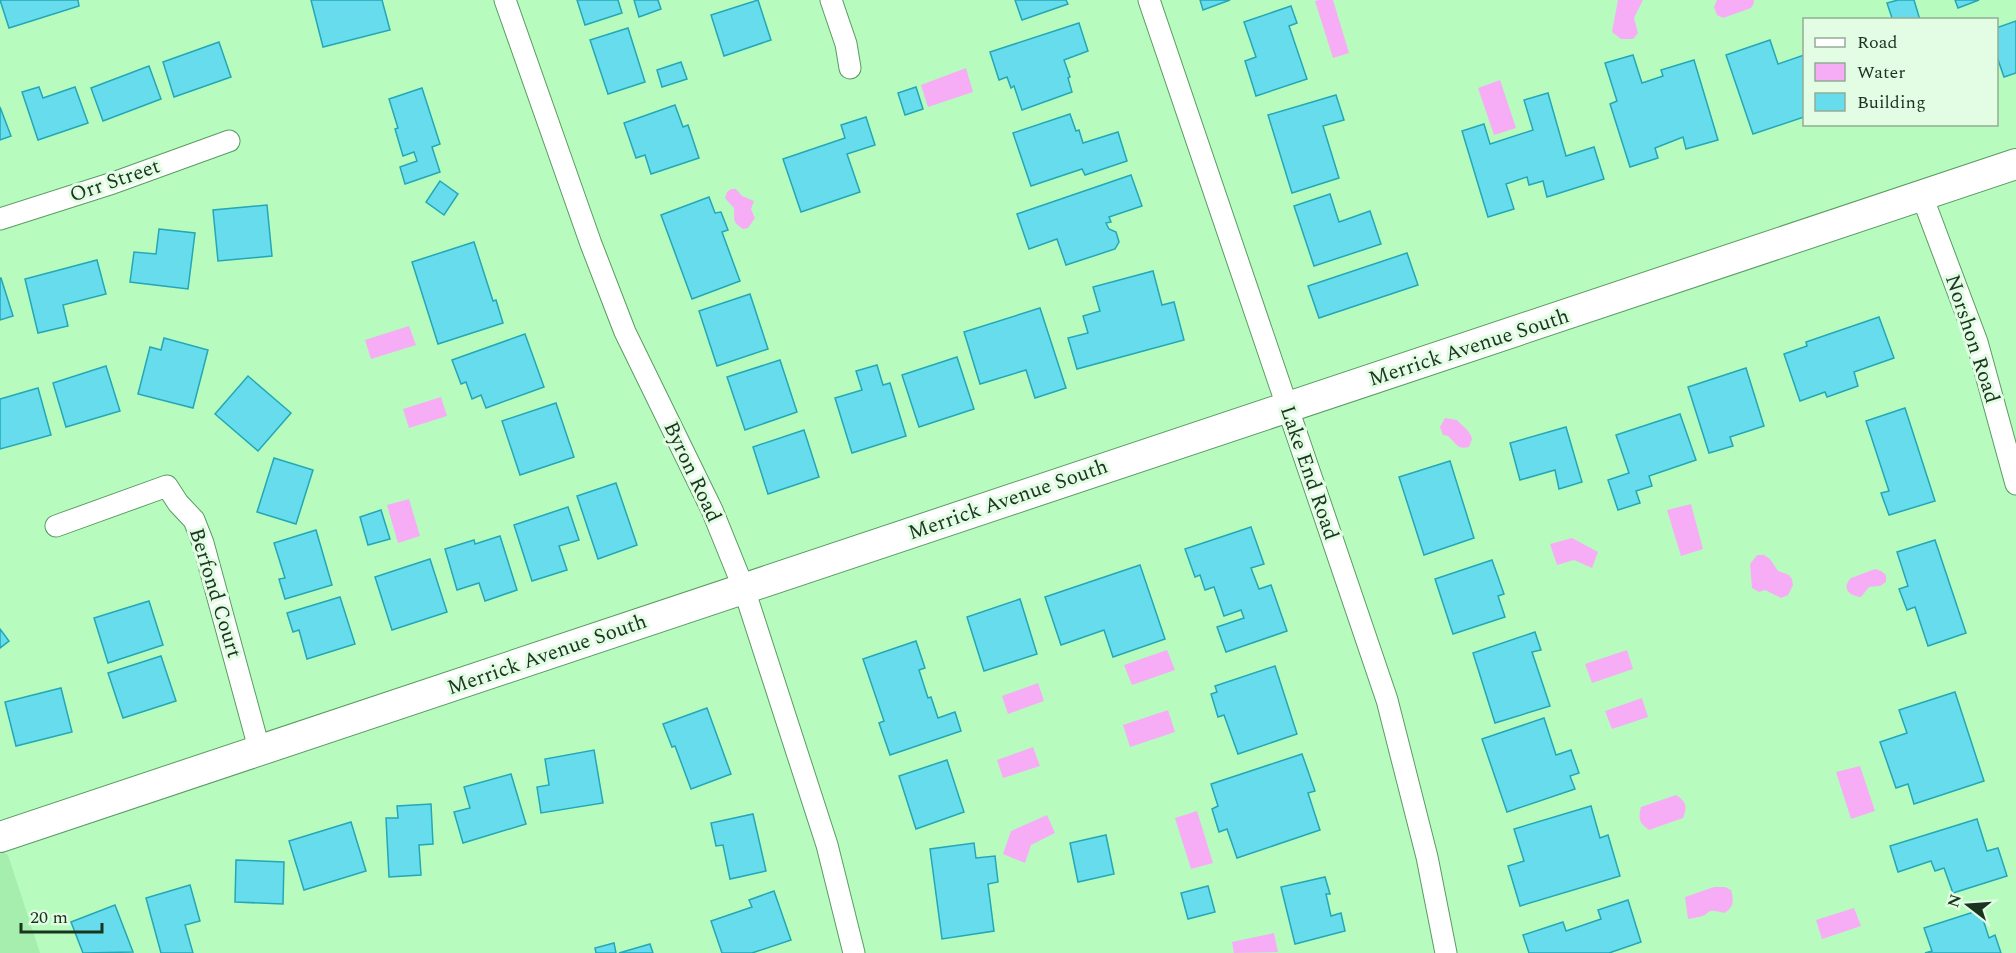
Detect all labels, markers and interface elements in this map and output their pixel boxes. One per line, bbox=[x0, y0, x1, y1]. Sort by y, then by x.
legend bbox=[1803, 18, 1998, 126]
text: Road bbox=[1857, 29, 1898, 56]
text: Water bbox=[1857, 59, 1905, 86]
text: Building bbox=[1857, 89, 1926, 116]
street label: Orr Street bbox=[65, 151, 165, 211]
street label: Norshon Road bbox=[1936, 270, 2008, 408]
street label: Merrick Avenue South bbox=[1364, 300, 1574, 396]
street label: Lake End Road bbox=[1271, 401, 1347, 545]
street label: Byron Road bbox=[655, 416, 729, 528]
street label: Merrick Avenue South bbox=[904, 451, 1112, 549]
street label: Berfond Court bbox=[180, 524, 250, 662]
street label: Merrick Avenue South bbox=[443, 606, 651, 704]
north arrow bbox=[1938, 875, 1998, 935]
text: N bbox=[1941, 891, 1968, 911]
scale bar bbox=[21, 896, 102, 934]
text: 20 m bbox=[30, 904, 68, 931]

